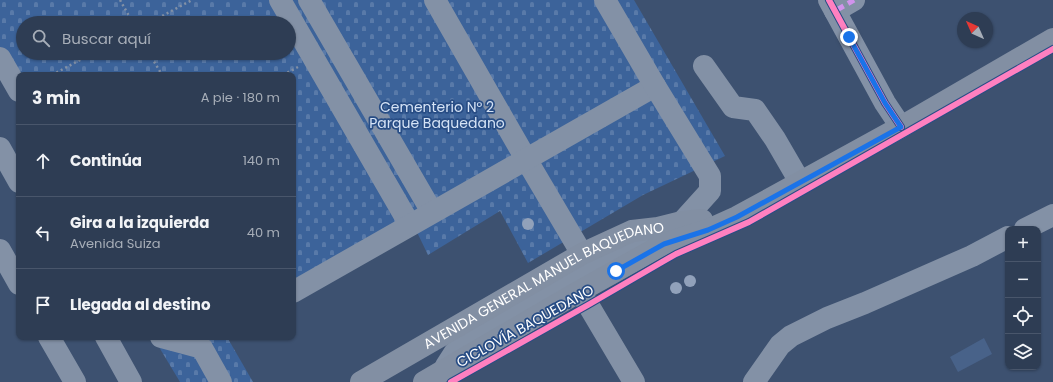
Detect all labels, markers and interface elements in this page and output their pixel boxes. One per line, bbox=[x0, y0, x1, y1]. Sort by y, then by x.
north arrow bbox=[957, 12, 993, 48]
search box bbox=[16, 16, 296, 60]
icon: search bbox=[30, 27, 52, 49]
text: Buscar aquí bbox=[62, 28, 151, 49]
route end bbox=[840, 28, 858, 46]
text: 3 min bbox=[32, 86, 80, 110]
text: A pie · 180 m bbox=[201, 88, 280, 107]
park label: Cementerio N° 2 Parque Baquedano bbox=[369, 97, 505, 133]
icon: ahead bbox=[32, 150, 54, 172]
text: Continúa bbox=[70, 150, 142, 171]
text: 140 m bbox=[243, 151, 280, 170]
text: Gira a la izquierda bbox=[70, 212, 209, 233]
street label: AVENIDA GENERAL MANUEL BAQUEDANO bbox=[420, 217, 666, 354]
icon: left bbox=[32, 222, 54, 244]
text: 40 m bbox=[247, 223, 280, 242]
map controls bbox=[1005, 226, 1041, 370]
button: + bbox=[1005, 226, 1041, 262]
text: Avenida Suiza bbox=[70, 234, 161, 253]
route start bbox=[607, 262, 625, 280]
button: − bbox=[1005, 262, 1041, 298]
street label: CICLOVÍA BAQUEDANO bbox=[453, 280, 597, 372]
icon: arrive bbox=[32, 294, 54, 316]
text: Llegada al destino bbox=[70, 294, 211, 315]
button: locate bbox=[1005, 298, 1041, 334]
button: layers bbox=[1005, 334, 1041, 370]

